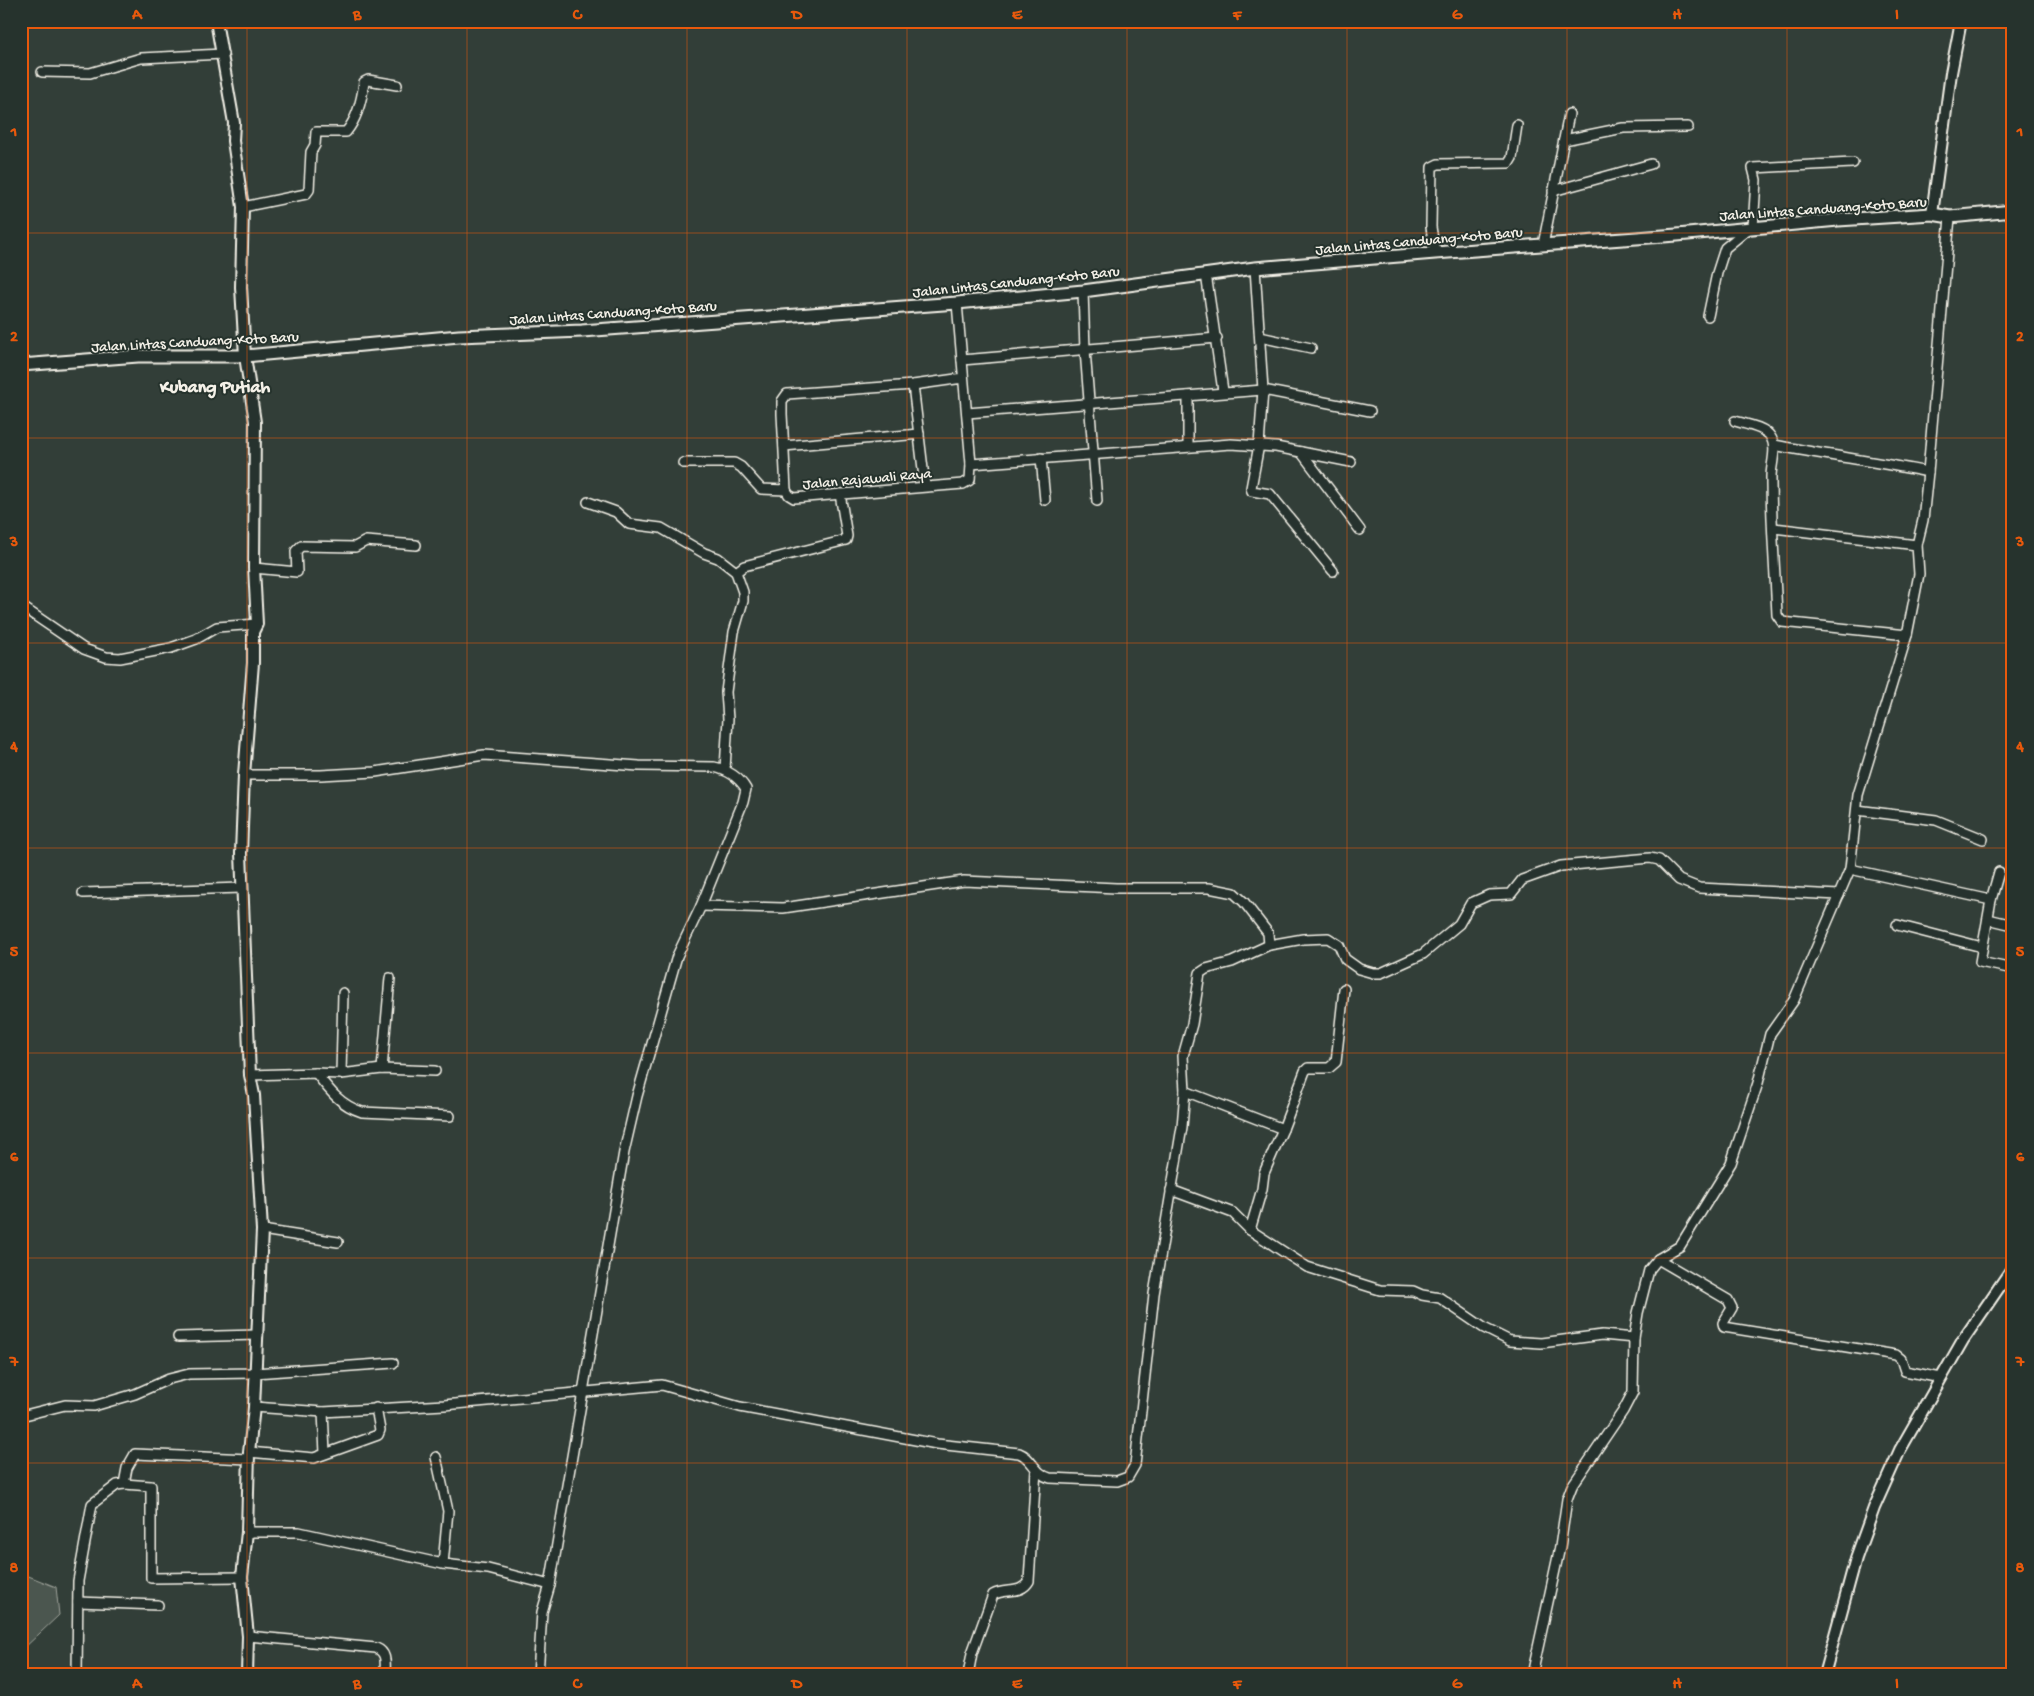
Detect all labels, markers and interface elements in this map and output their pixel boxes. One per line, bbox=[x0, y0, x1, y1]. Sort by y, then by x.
text: A bbox=[131, 7, 143, 26]
text: B bbox=[352, 7, 362, 26]
text: C bbox=[572, 7, 583, 26]
text: D bbox=[790, 7, 803, 26]
text: E bbox=[1012, 7, 1023, 26]
text: F bbox=[1232, 7, 1243, 26]
text: G bbox=[1452, 7, 1463, 26]
text: H bbox=[1672, 7, 1682, 26]
text: I bbox=[1895, 7, 1899, 26]
text: 1 bbox=[10, 124, 17, 143]
text: 1 bbox=[2016, 124, 2023, 143]
street label: Jalan Lintas Canduang-Koto Baru bbox=[1719, 194, 1927, 226]
street label: Jalan Lintas Canduang-Koto Baru bbox=[1315, 224, 1524, 260]
street label: Jalan Lintas Canduang-Koto Baru bbox=[912, 263, 1121, 303]
street label: Jalan Lintas Canduang-Koto Baru bbox=[509, 298, 717, 330]
text: 2 bbox=[10, 329, 18, 348]
street label: Jalan Lintas Canduang-Koto Baru bbox=[91, 329, 299, 357]
text: 2 bbox=[2016, 329, 2024, 348]
district label: Kubang Putiah bbox=[159, 378, 270, 399]
street label: Jalan Rajawali Raya bbox=[802, 465, 933, 495]
text: 3 bbox=[9, 534, 18, 553]
text: 3 bbox=[2015, 534, 2024, 553]
text: 4 bbox=[9, 739, 18, 758]
text: 4 bbox=[2015, 739, 2024, 758]
text: 5 bbox=[10, 944, 19, 963]
text: 5 bbox=[2016, 944, 2025, 963]
text: 6 bbox=[10, 1149, 19, 1168]
text: 6 bbox=[2016, 1149, 2025, 1168]
text: 7 bbox=[9, 1354, 19, 1373]
text: 7 bbox=[2015, 1354, 2025, 1373]
text: 8 bbox=[10, 1560, 19, 1579]
text: 8 bbox=[2016, 1560, 2025, 1579]
text: A bbox=[131, 1676, 143, 1695]
text: B bbox=[352, 1676, 362, 1695]
text: C bbox=[572, 1676, 583, 1695]
text: D bbox=[790, 1676, 803, 1695]
text: E bbox=[1012, 1676, 1023, 1695]
text: F bbox=[1232, 1676, 1243, 1695]
text: G bbox=[1452, 1676, 1463, 1695]
text: H bbox=[1672, 1676, 1682, 1695]
text: I bbox=[1895, 1676, 1899, 1695]

